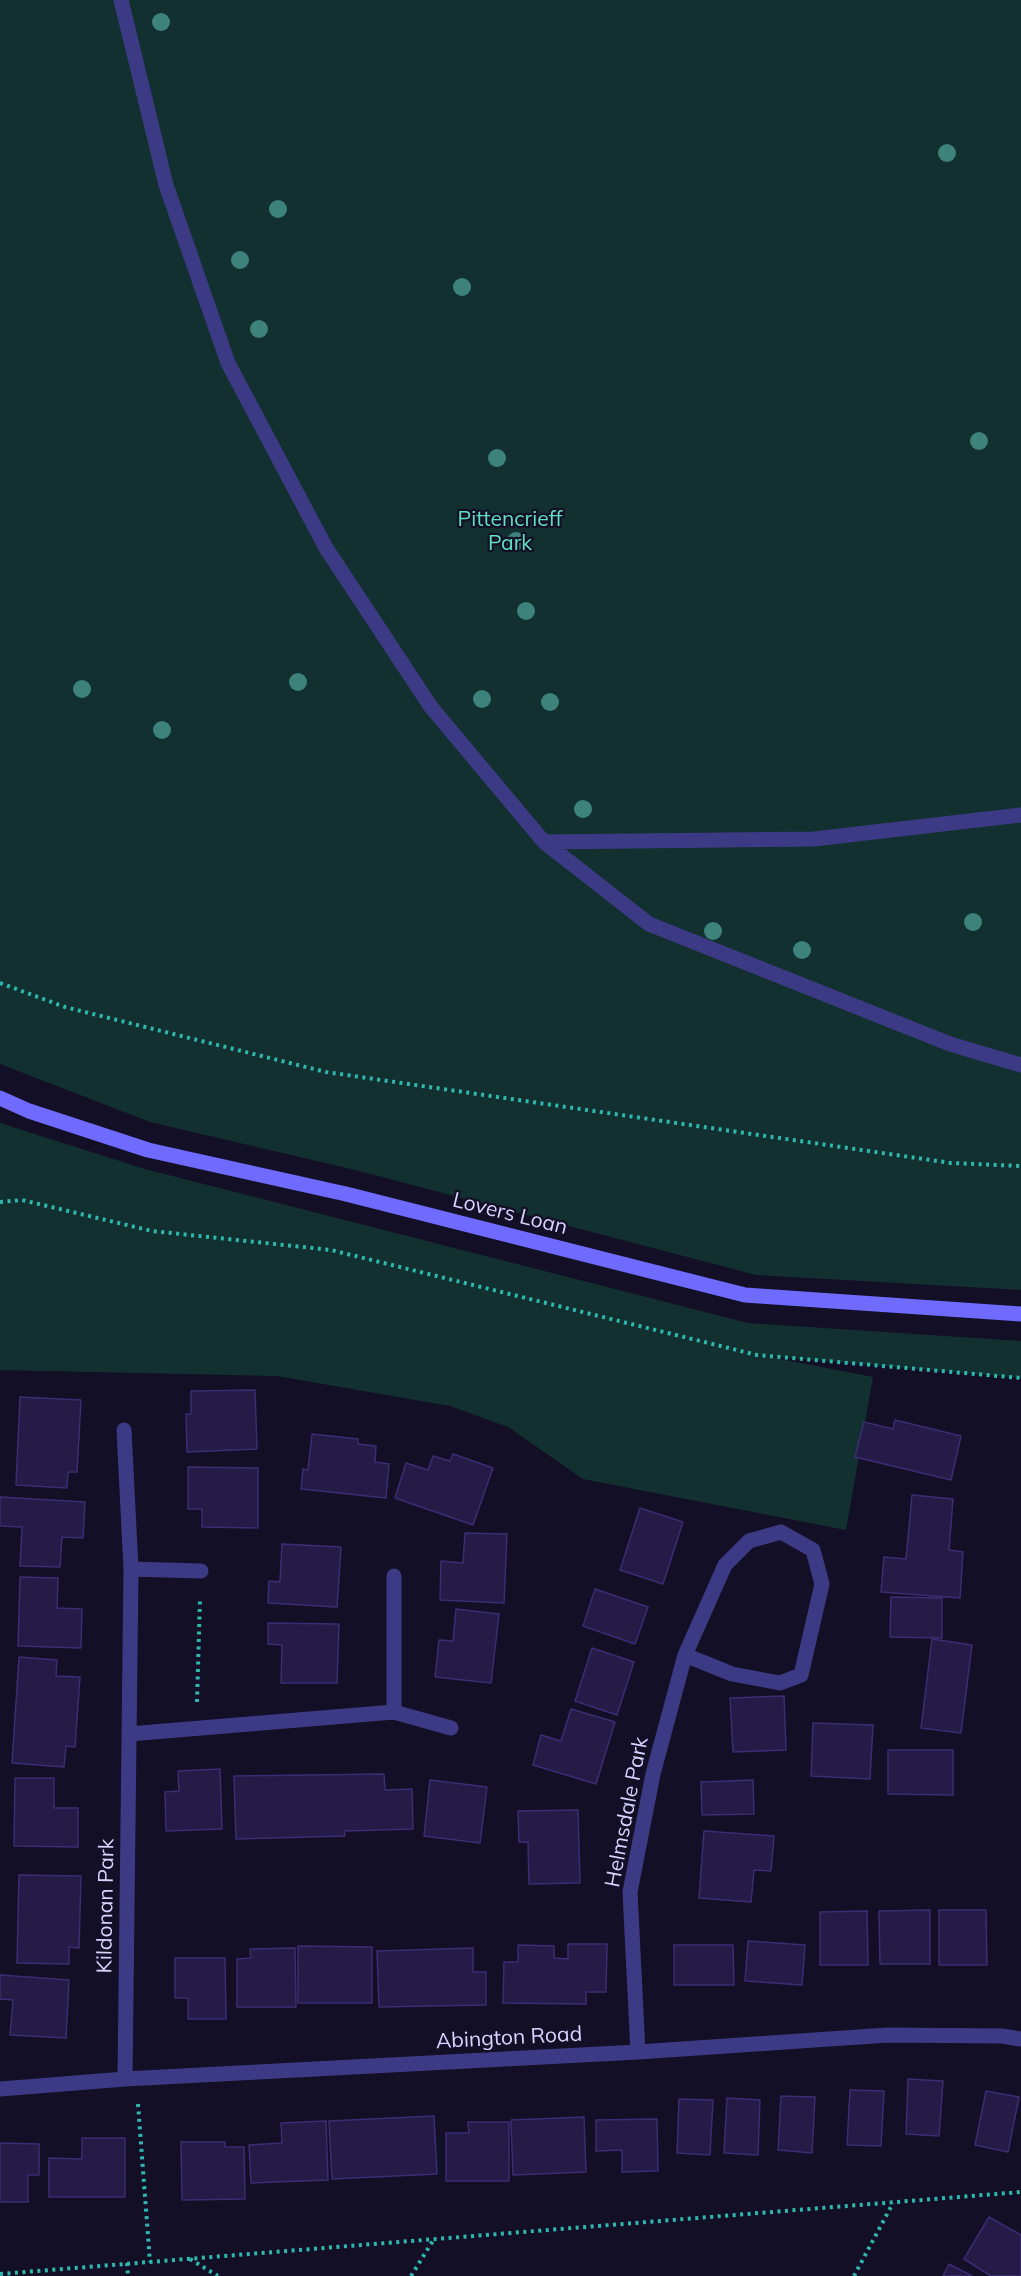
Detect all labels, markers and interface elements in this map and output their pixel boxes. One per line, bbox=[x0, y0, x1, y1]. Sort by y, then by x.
park label: Pittencrieff Park bbox=[457, 507, 563, 557]
street label: Lovers Loan bbox=[450, 1188, 570, 1240]
street label: Helmsdale Park bbox=[600, 1735, 654, 1889]
street label: Kildonan Park bbox=[92, 1838, 120, 1974]
street label: Abington Road bbox=[435, 2022, 583, 2054]

